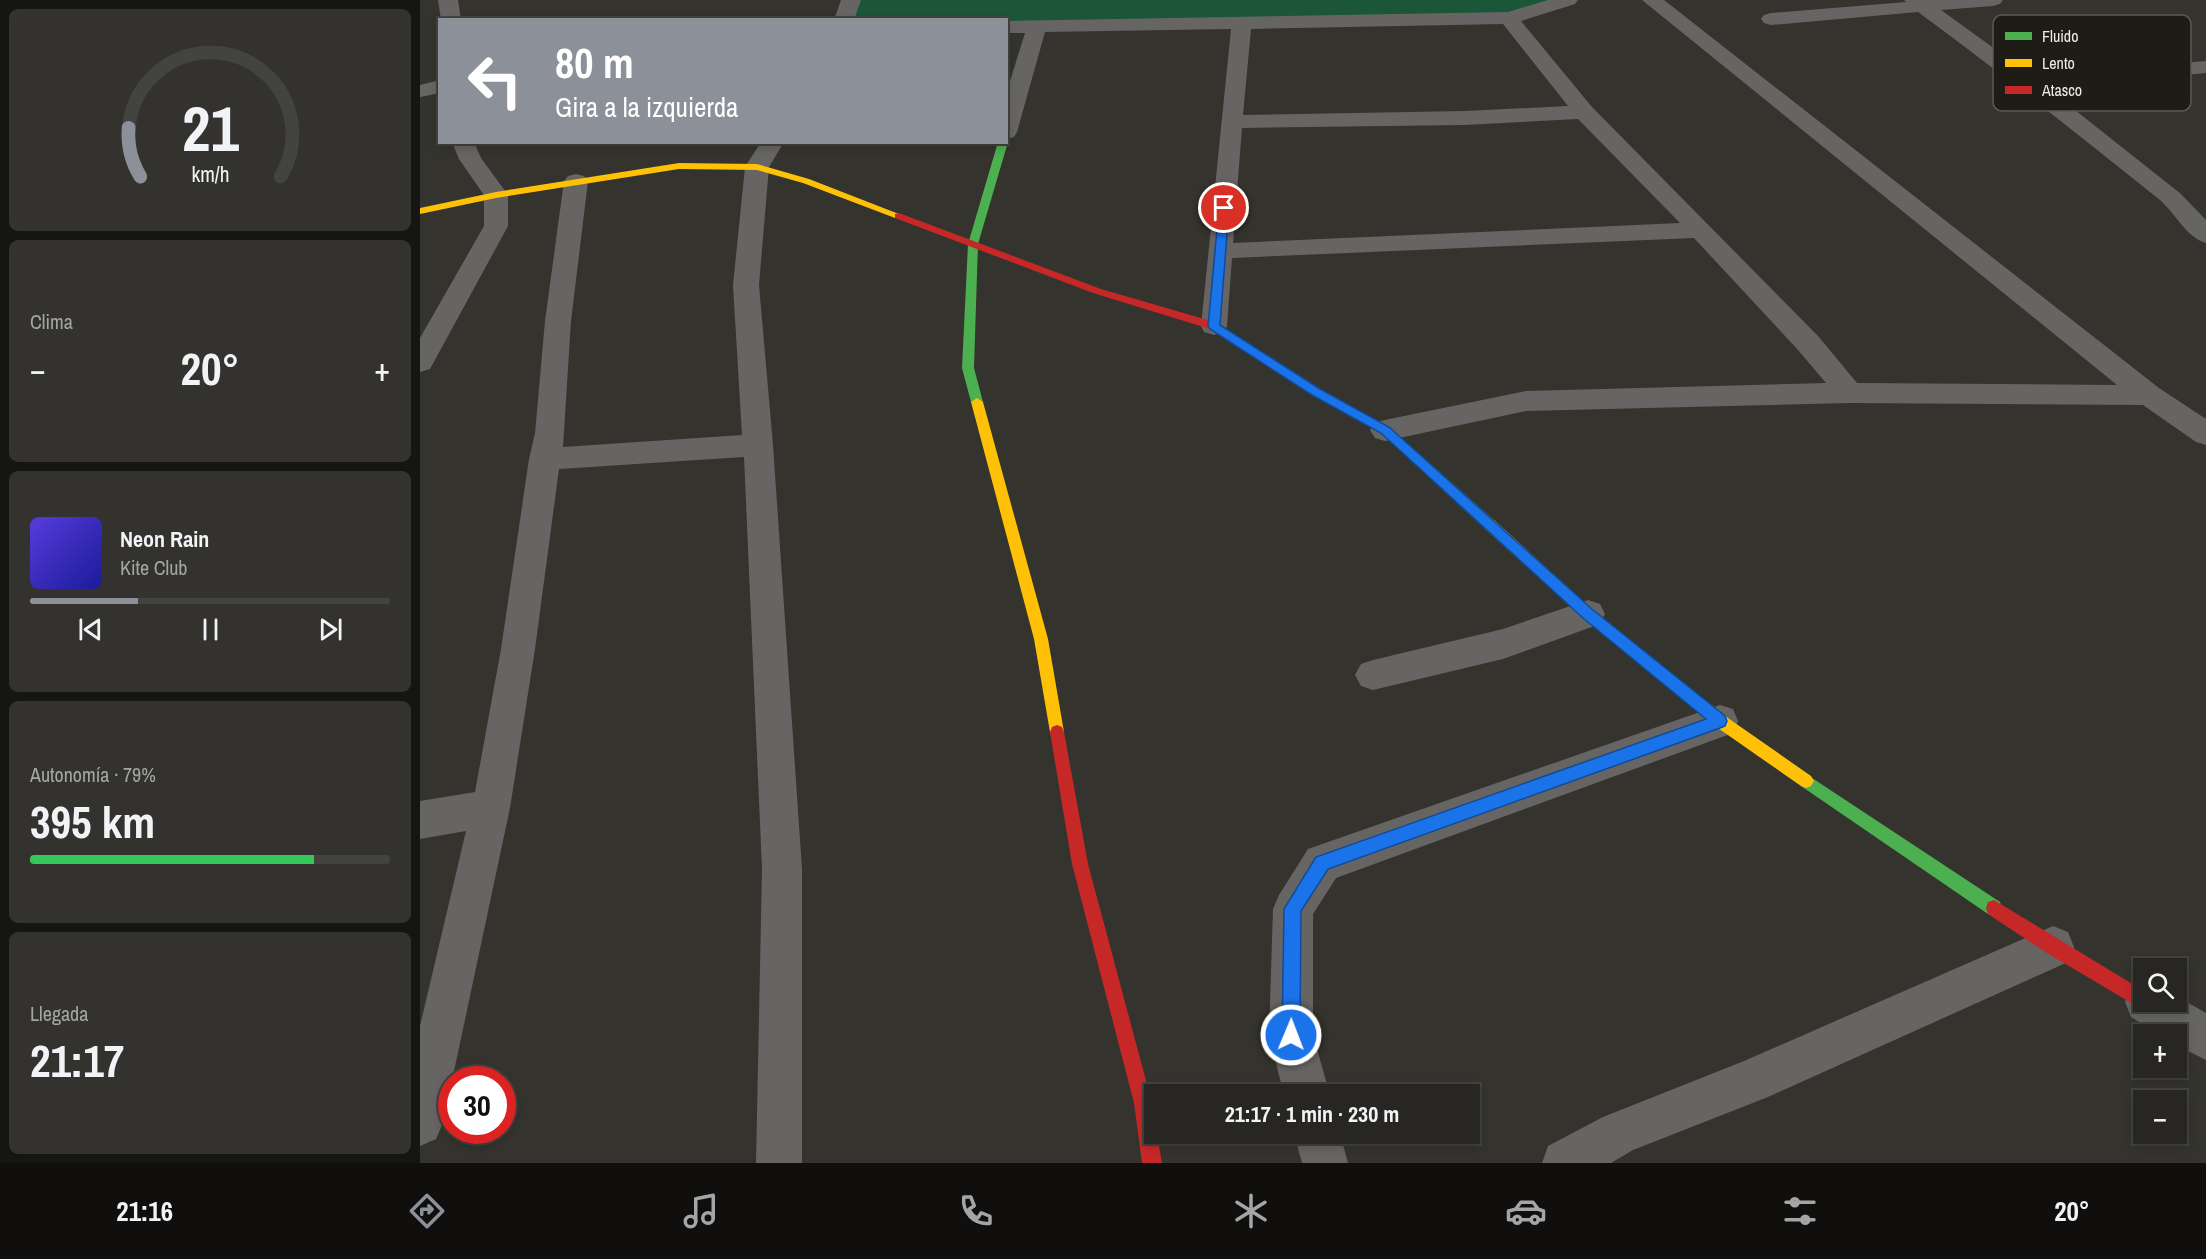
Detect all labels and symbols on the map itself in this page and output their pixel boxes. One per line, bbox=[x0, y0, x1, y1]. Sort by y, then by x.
legend bbox=[1993, 15, 2191, 111]
text: Fluido bbox=[2042, 25, 2078, 47]
text: Lento bbox=[2042, 52, 2075, 74]
text: Atasco bbox=[2041, 79, 2082, 101]
pin bbox=[1198, 182, 1249, 233]
position arrow bbox=[1259, 1003, 1323, 1067]
speed limit sign: 30 bbox=[438, 1066, 516, 1144]

